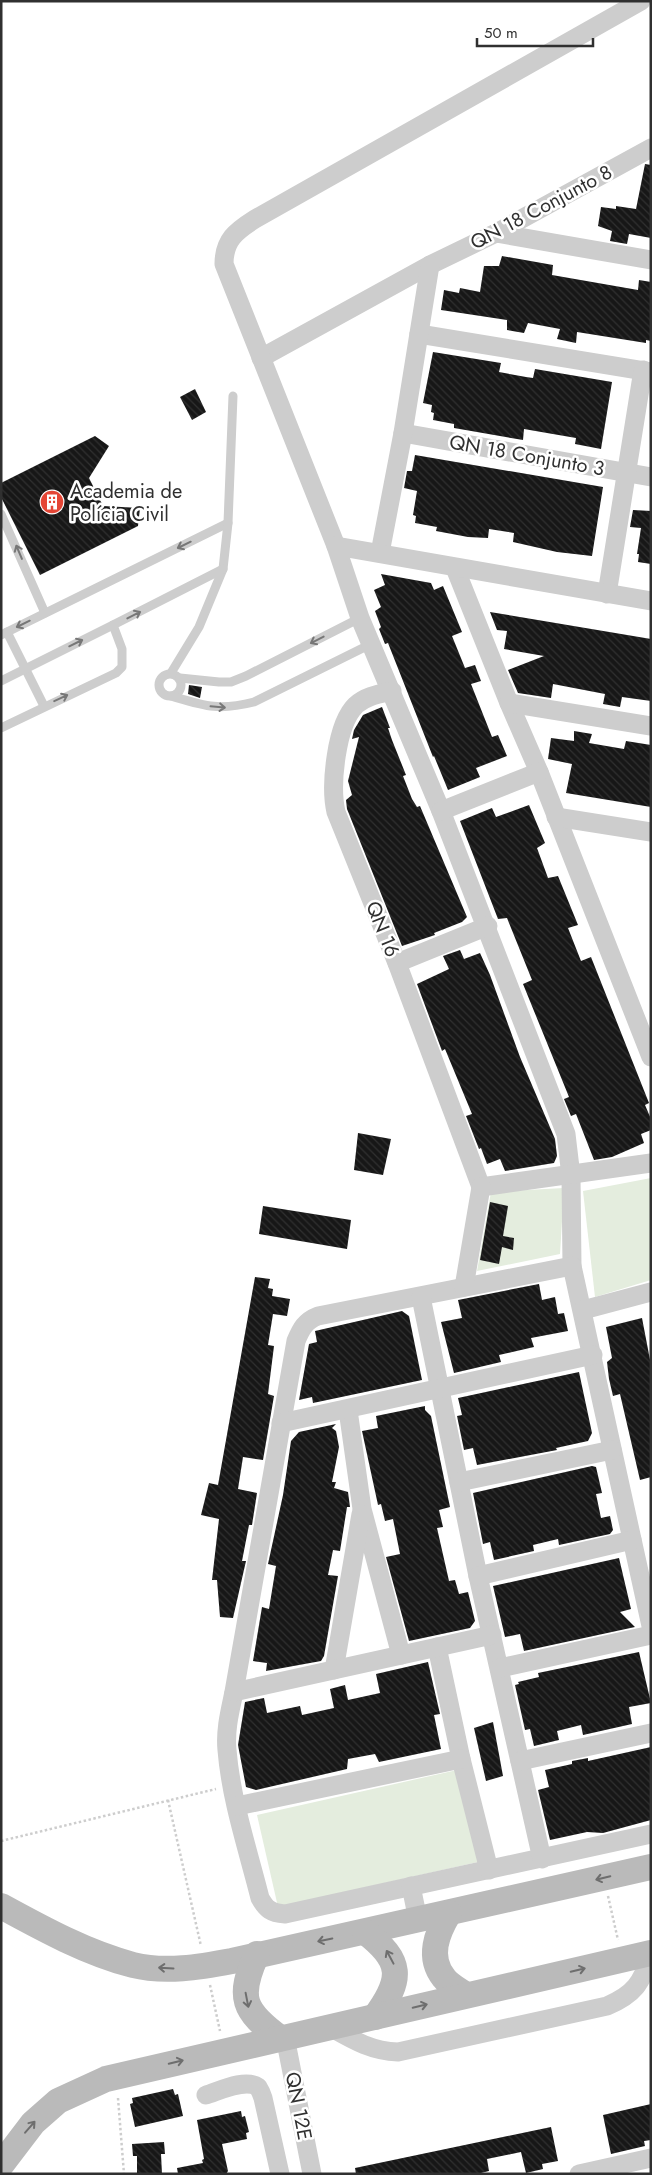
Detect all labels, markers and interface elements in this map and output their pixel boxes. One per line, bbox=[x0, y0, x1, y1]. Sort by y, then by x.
scale bar bbox=[477, 15, 593, 47]
text: 50 m bbox=[484, 22, 518, 44]
street label: QN 18 Conjunto 8 bbox=[465, 158, 617, 257]
street label: QN 18 Conjunto 3 bbox=[447, 428, 607, 483]
place label: Academia de Polícia Civil bbox=[70, 477, 182, 529]
building icon: Academia de Polícia Civil bbox=[39, 489, 65, 515]
one-way arrow bbox=[177, 541, 192, 550]
one-way arrow bbox=[14, 545, 24, 560]
one-way arrow bbox=[126, 610, 141, 620]
one-way arrow bbox=[16, 620, 31, 629]
one-way arrow bbox=[309, 635, 324, 645]
one-way arrow bbox=[68, 638, 83, 648]
one-way arrow bbox=[53, 693, 68, 703]
one-way arrow bbox=[210, 702, 226, 712]
street label: QN 16 bbox=[358, 897, 407, 961]
one-way arrow bbox=[596, 1874, 612, 1883]
one-way arrow bbox=[318, 1936, 334, 1945]
one-way arrow bbox=[385, 1950, 395, 1965]
one-way arrow bbox=[158, 1964, 174, 1973]
one-way arrow bbox=[570, 1965, 586, 1974]
one-way arrow bbox=[243, 1992, 253, 2008]
one-way arrow bbox=[411, 2001, 427, 2010]
one-way arrow bbox=[168, 2057, 184, 2066]
street label: QN 12E bbox=[278, 2070, 319, 2143]
one-way arrow bbox=[25, 2120, 36, 2133]

